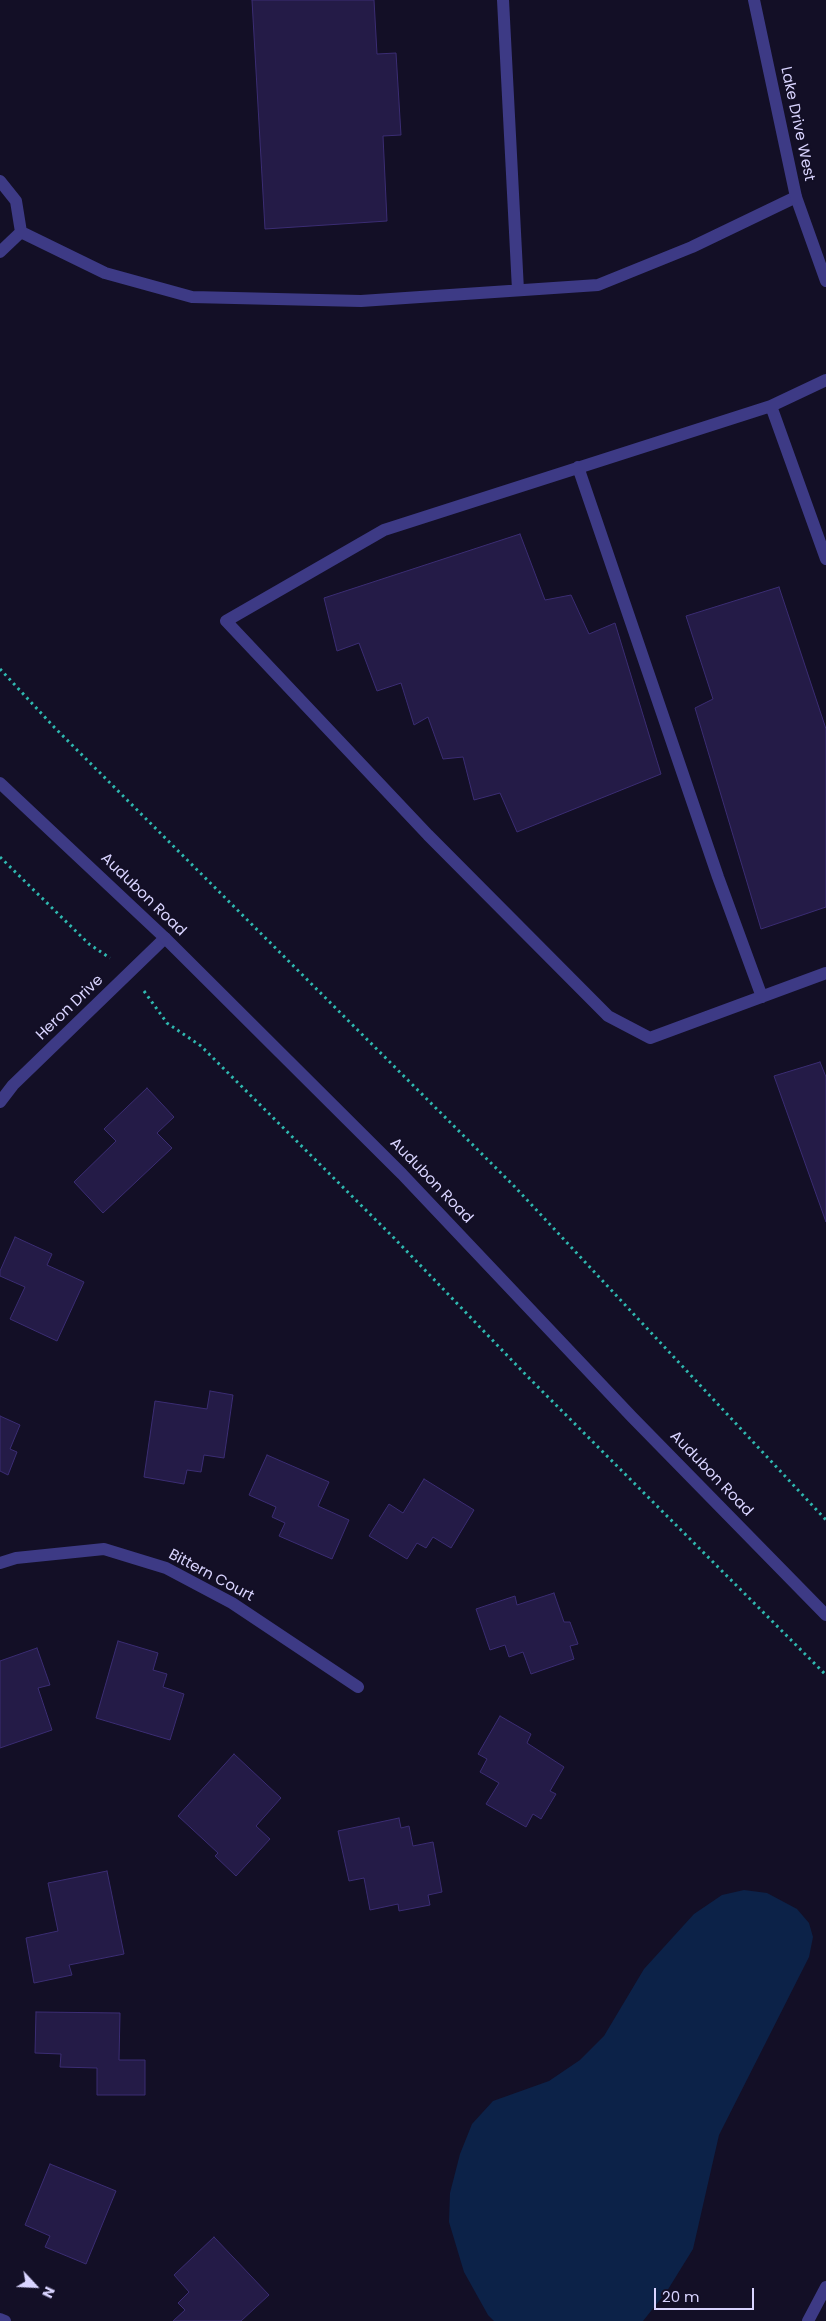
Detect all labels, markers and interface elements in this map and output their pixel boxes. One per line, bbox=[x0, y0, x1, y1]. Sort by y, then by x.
street label: Lake Drive West bbox=[776, 65, 818, 183]
street label: Audubon Road bbox=[97, 850, 189, 940]
street label: Heron Drive bbox=[33, 972, 107, 1044]
street label: Audubon Road bbox=[386, 1135, 476, 1227]
street label: Audubon Road bbox=[666, 1428, 756, 1520]
street label: Bittern Court bbox=[165, 1546, 257, 1606]
north arrow bbox=[10, 2261, 60, 2311]
scale bar bbox=[656, 2278, 756, 2310]
text: N bbox=[37, 2283, 60, 2301]
text: 20 m bbox=[662, 2286, 700, 2307]

